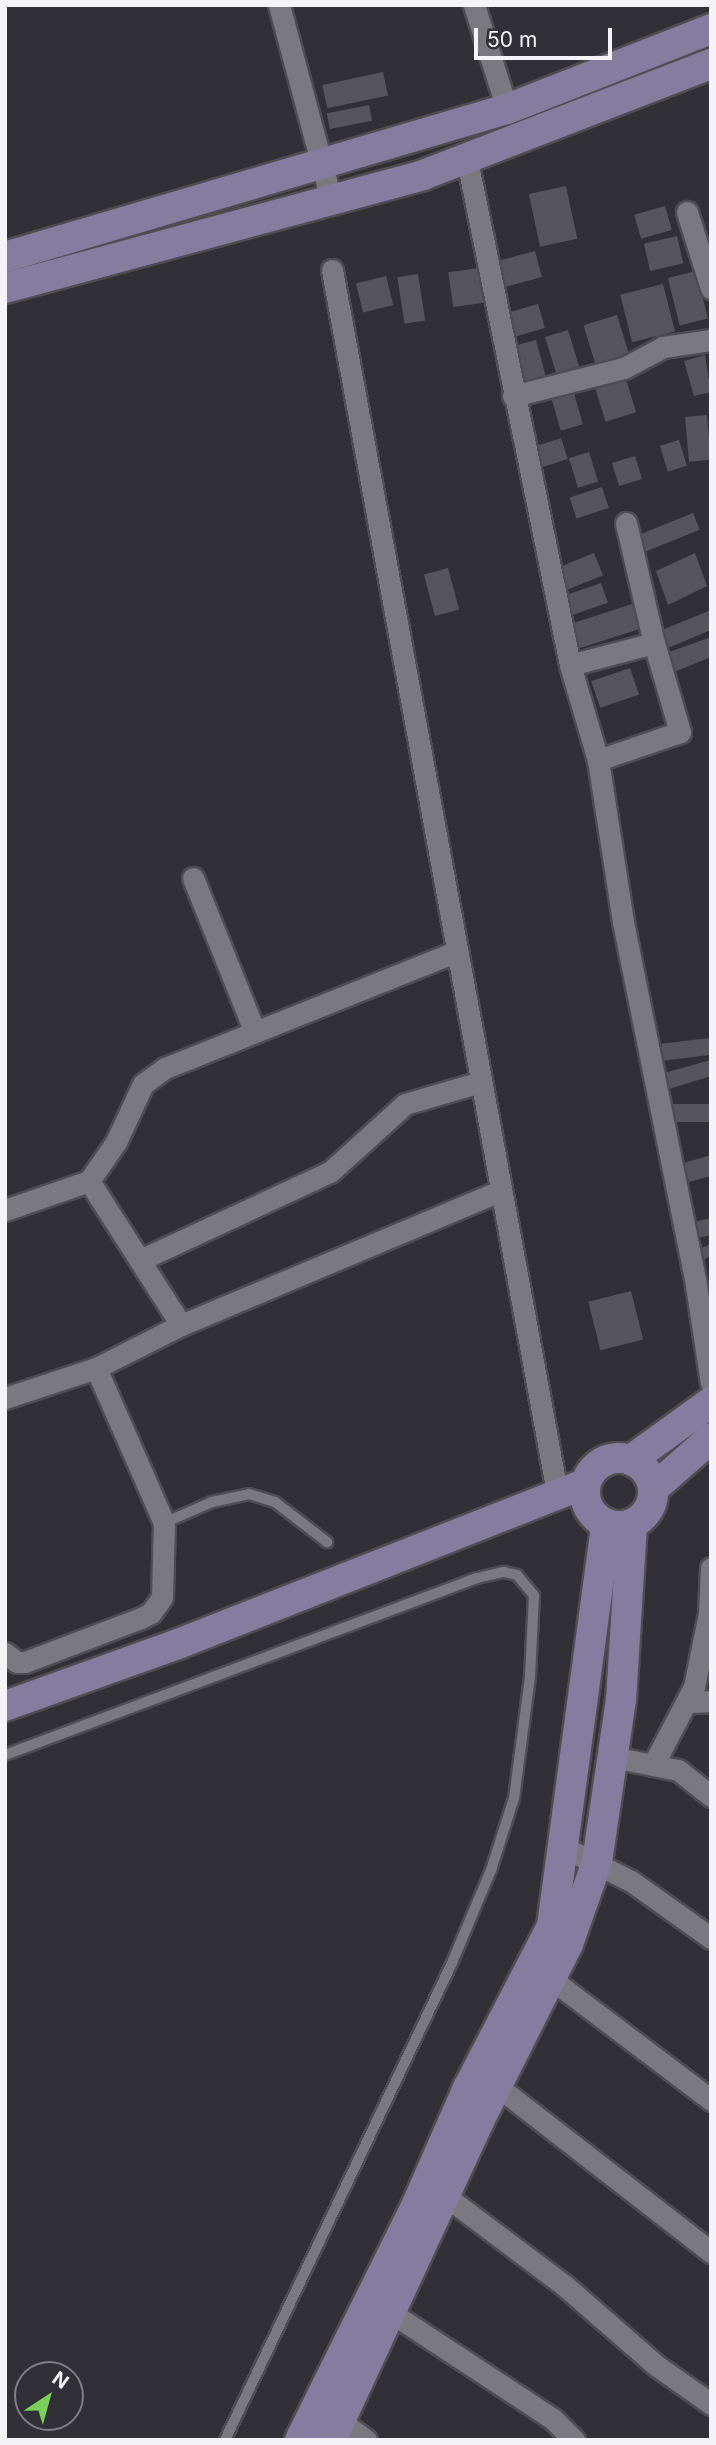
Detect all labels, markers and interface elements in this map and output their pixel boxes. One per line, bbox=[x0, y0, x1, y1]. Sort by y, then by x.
scale bar bbox=[478, 14, 616, 58]
text: 50 m bbox=[487, 27, 537, 52]
north arrow bbox=[14, 2361, 84, 2431]
text: N bbox=[48, 2367, 73, 2394]

